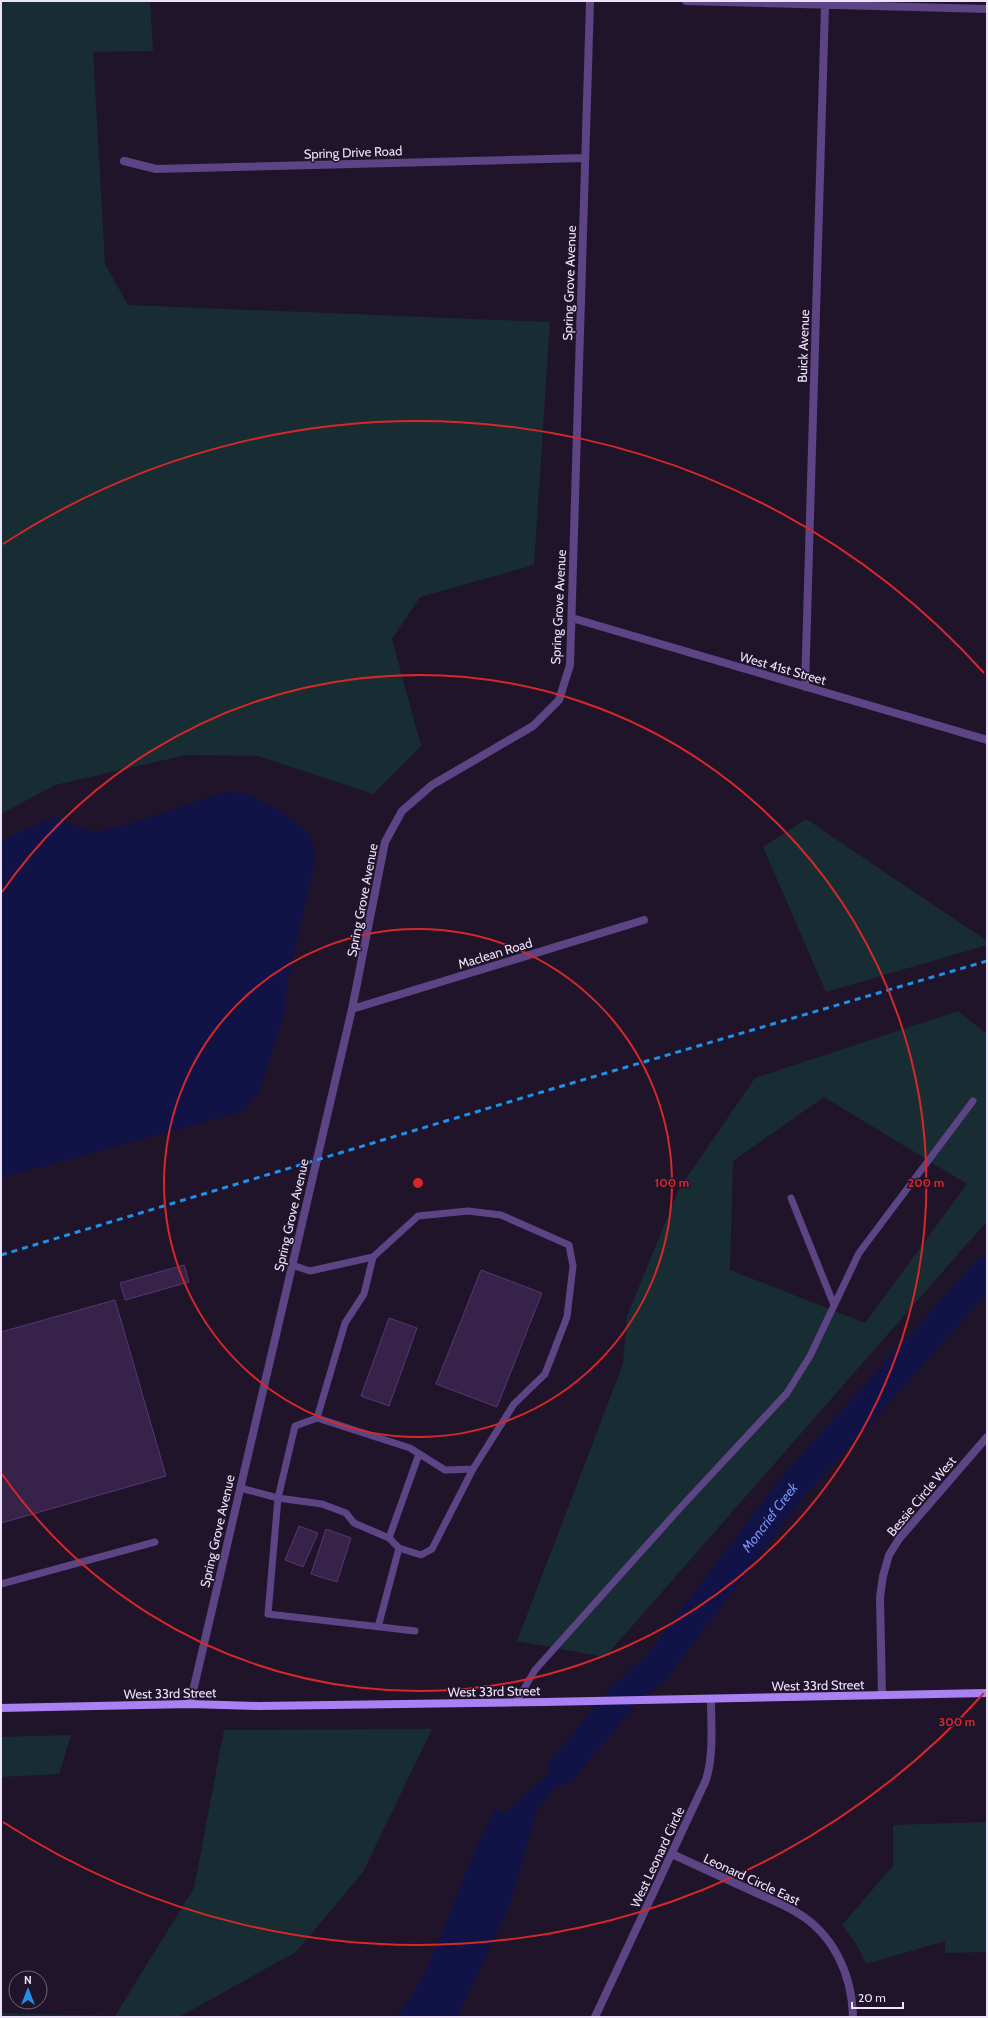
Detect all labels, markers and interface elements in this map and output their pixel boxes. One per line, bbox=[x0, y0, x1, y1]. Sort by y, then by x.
street label: Spring Drive Road bbox=[303, 142, 403, 162]
street label: Spring Grove Avenue bbox=[559, 225, 579, 341]
street label: Buick Avenue bbox=[794, 309, 812, 383]
street label: Spring Grove Avenue bbox=[547, 549, 569, 665]
street label: West 41st Street bbox=[738, 648, 829, 688]
street label: Spring Grove Avenue bbox=[343, 842, 381, 958]
street label: Maclean Road bbox=[456, 934, 534, 972]
street label: Spring Grove Avenue bbox=[270, 1157, 312, 1273]
text: 100 m bbox=[655, 1175, 689, 1190]
text: 200 m bbox=[908, 1175, 944, 1190]
centre of rings bbox=[411, 1176, 425, 1190]
street label: Bessie Circle West bbox=[883, 1452, 959, 1539]
street label: Spring Grove Avenue bbox=[196, 1473, 238, 1589]
water label: Moncrief Creek bbox=[737, 1478, 802, 1556]
street label: West 33rd Street bbox=[772, 1676, 865, 1694]
street label: West 33rd Street bbox=[448, 1682, 541, 1700]
street label: West 33rd Street bbox=[124, 1684, 217, 1702]
text: 300 m bbox=[939, 1714, 975, 1729]
street label: West Leonard Circle bbox=[627, 1804, 688, 1910]
street label: Leonard Circle East bbox=[701, 1850, 803, 1909]
north arrow bbox=[8, 1970, 48, 2010]
text: N bbox=[24, 1973, 32, 1987]
scale bar bbox=[852, 1984, 903, 2010]
text: 20 m bbox=[858, 1990, 886, 2005]

